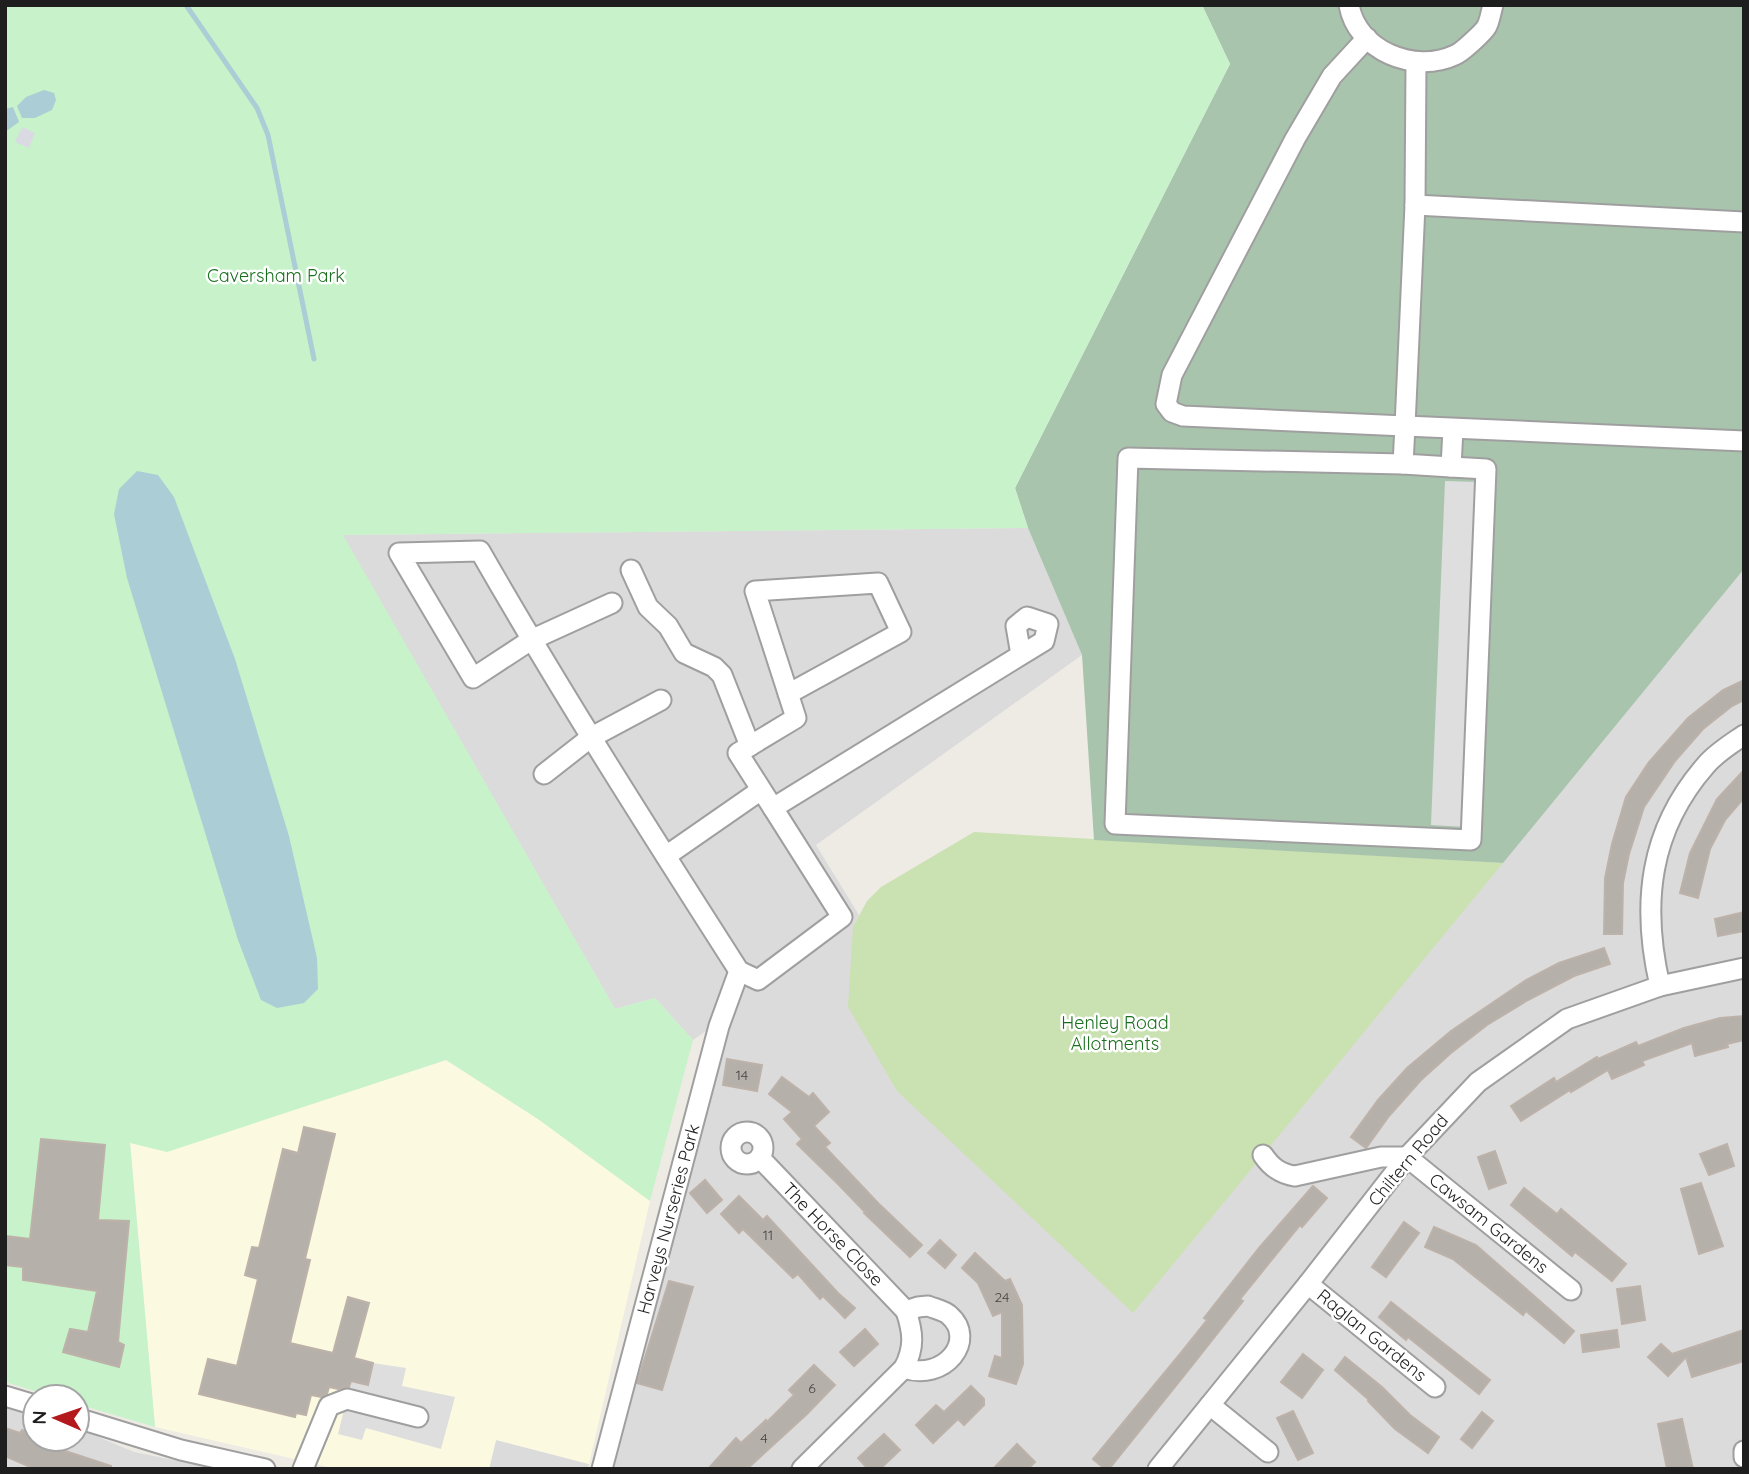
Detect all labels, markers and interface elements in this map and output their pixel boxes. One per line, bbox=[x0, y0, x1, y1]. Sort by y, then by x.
park label: Caversham Park bbox=[207, 264, 345, 287]
park label: Henley Road Allotments bbox=[1061, 1011, 1169, 1055]
house number: 14 bbox=[736, 1066, 748, 1084]
street label: Chiltern Road bbox=[1363, 1109, 1453, 1211]
street label: Harveys Nurseries Park bbox=[632, 1121, 704, 1317]
street label: Cawsam Gardens bbox=[1425, 1168, 1553, 1278]
street label: The Horse Close bbox=[778, 1177, 888, 1291]
house number: 11 bbox=[763, 1226, 773, 1244]
street label: Raglan Gardens bbox=[1312, 1284, 1432, 1386]
house number: 24 bbox=[995, 1288, 1009, 1306]
house number: 6 bbox=[808, 1379, 816, 1397]
north arrow bbox=[21, 1383, 91, 1453]
text: N bbox=[27, 1410, 51, 1425]
house number: 4 bbox=[760, 1429, 768, 1447]

